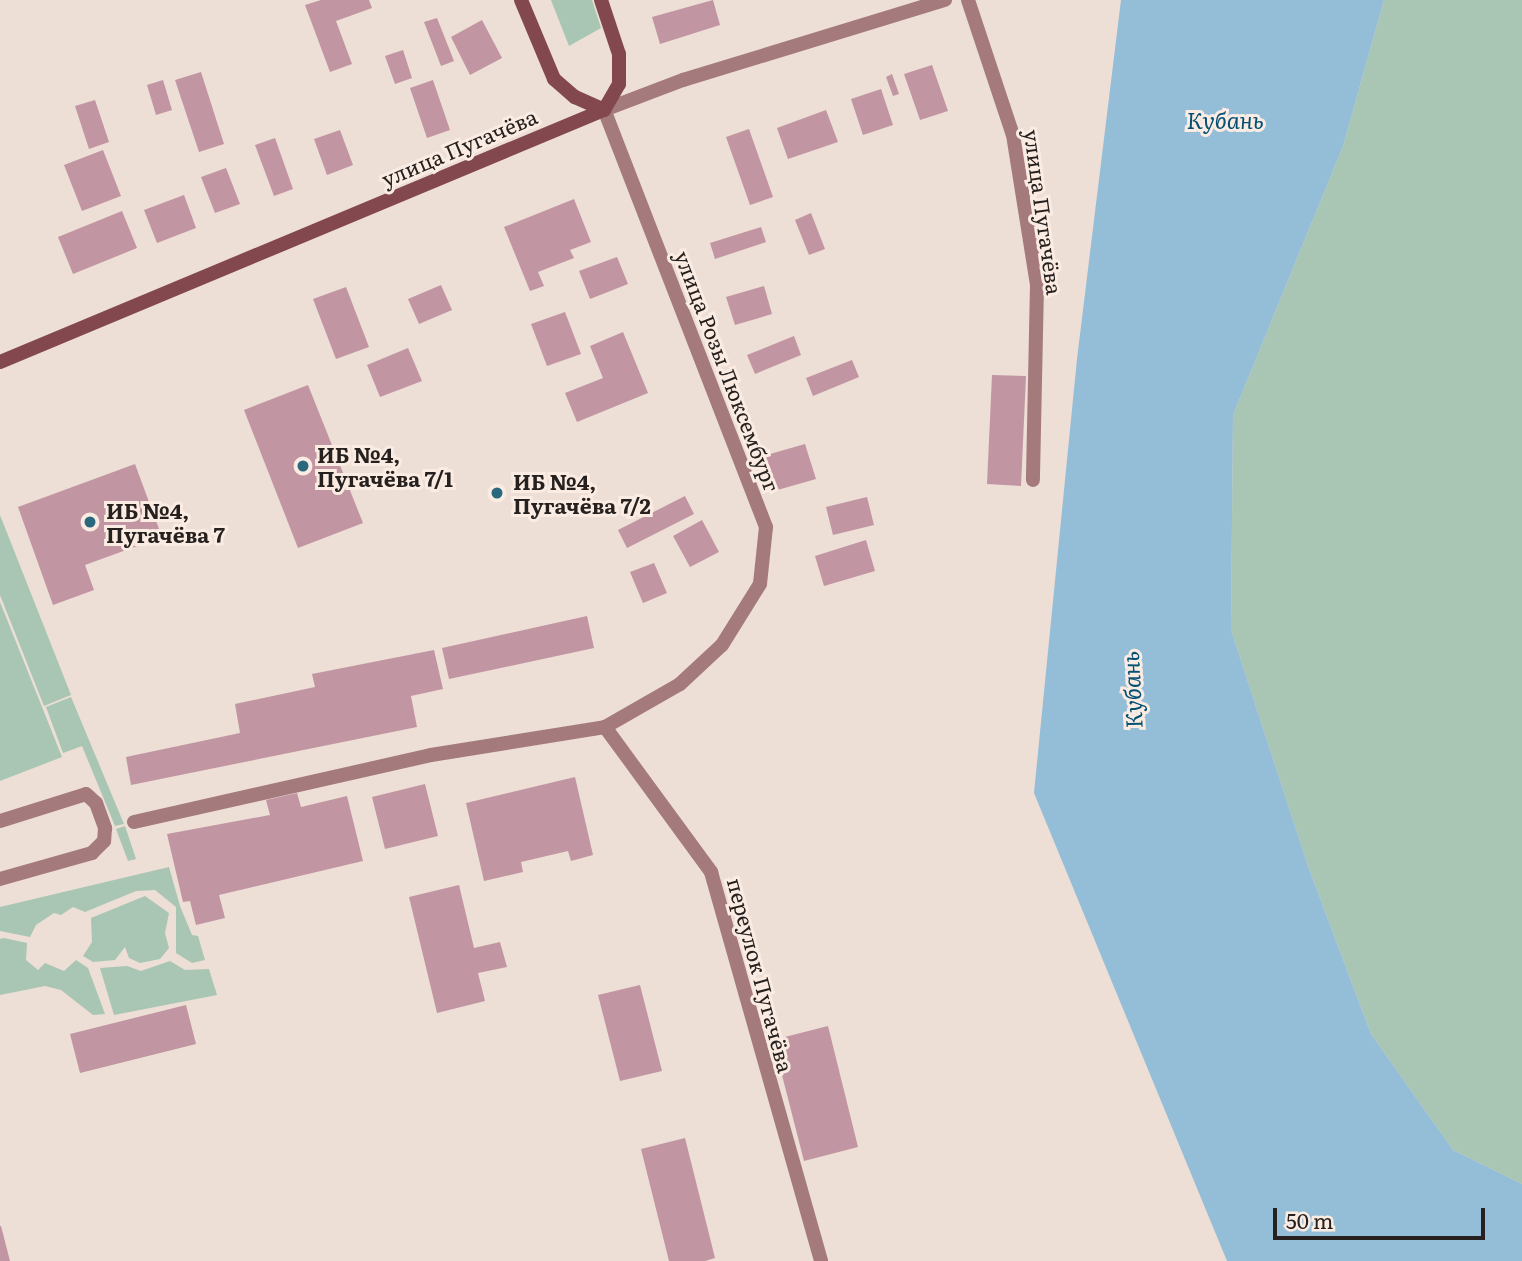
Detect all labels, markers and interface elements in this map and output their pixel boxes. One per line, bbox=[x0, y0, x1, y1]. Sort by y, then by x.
street label: улица Пугачёва bbox=[377, 103, 541, 191]
water label: Кубань bbox=[1186, 105, 1264, 133]
street label: улица Пугачёва bbox=[1020, 128, 1068, 296]
street label: улица Розы Люксембург bbox=[670, 247, 786, 495]
place label: ИБ №4, Пугачёва 7/1 bbox=[317, 441, 453, 491]
marker: ИБ №4, Пугачёва 7/1 bbox=[295, 458, 311, 474]
place label: ИБ №4, Пугачёва 7/2 bbox=[513, 468, 651, 518]
marker: ИБ №4, Пугачёва 7/2 bbox=[487, 483, 507, 503]
place label: ИБ №4, Пугачёва 7 bbox=[106, 497, 225, 547]
marker: ИБ №4, Пугачёва 7 bbox=[80, 512, 100, 532]
water label: Кубань bbox=[1115, 651, 1147, 729]
street label: переулок Пугачёва bbox=[723, 875, 799, 1075]
scale bar bbox=[1277, 1194, 1489, 1238]
text: 50 m bbox=[1286, 1204, 1333, 1235]

